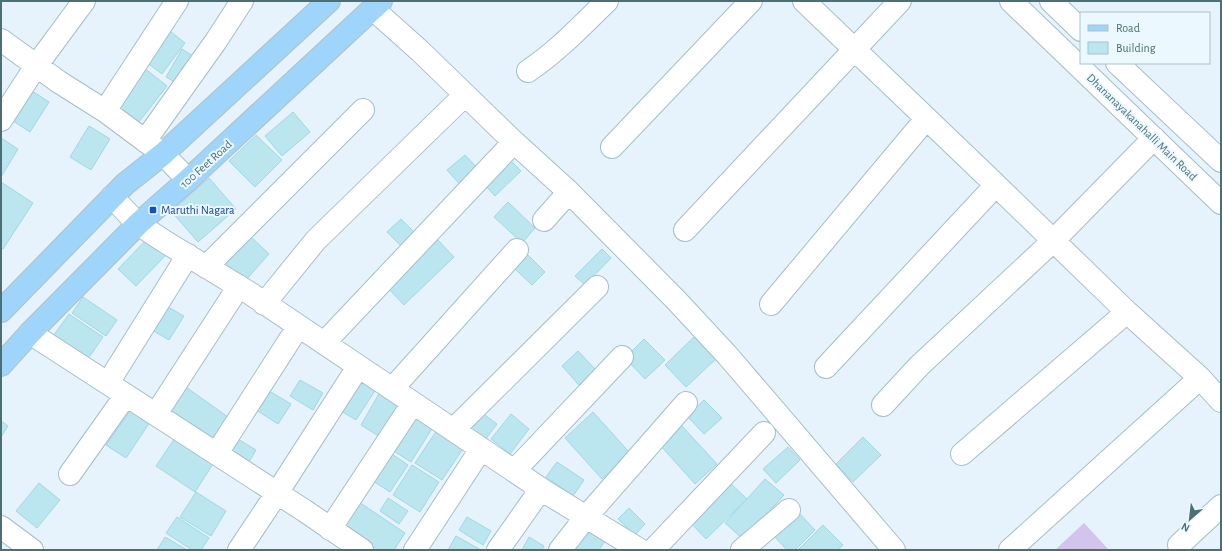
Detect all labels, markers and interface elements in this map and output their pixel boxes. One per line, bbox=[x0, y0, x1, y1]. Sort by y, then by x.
legend bbox=[1080, 12, 1210, 64]
text: Road bbox=[1116, 22, 1140, 34]
text: Building bbox=[1116, 42, 1156, 54]
street label: Dhananayakanahalli Main Road bbox=[1084, 71, 1199, 183]
street label: 100 Feet Road bbox=[178, 138, 234, 190]
place label: Maruthi Nagara bbox=[161, 204, 235, 216]
marker: Maruthi Nagara bbox=[148, 205, 158, 215]
north arrow bbox=[1170, 499, 1210, 539]
text: N bbox=[1180, 521, 1192, 534]

